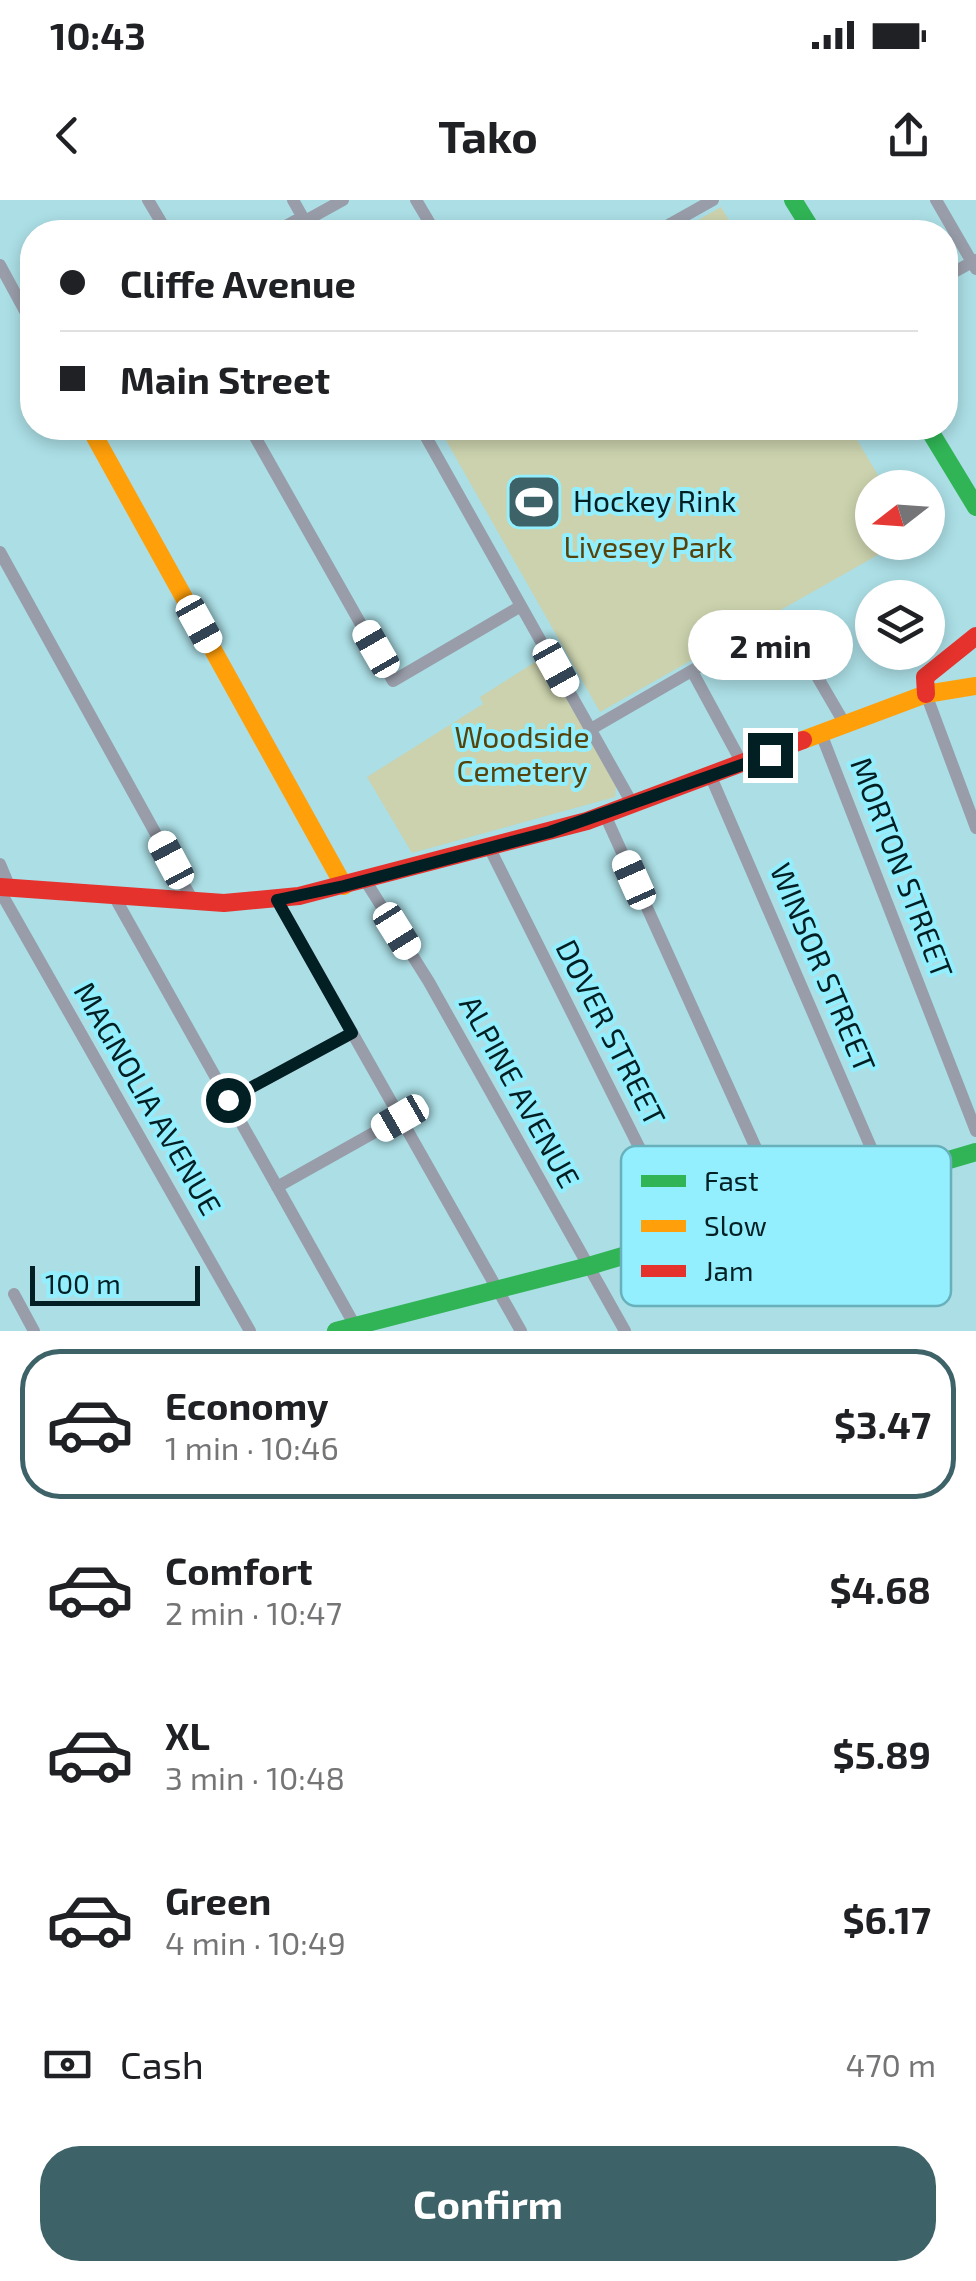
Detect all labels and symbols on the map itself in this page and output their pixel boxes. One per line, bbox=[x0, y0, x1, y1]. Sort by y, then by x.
north arrow bbox=[855, 470, 945, 560]
sports icon: Hockey Rink bbox=[504, 472, 564, 532]
place label: Hockey Rink bbox=[573, 482, 736, 518]
park label: Livesey Park bbox=[563, 528, 733, 564]
car bbox=[171, 590, 227, 658]
callout: 2 min bbox=[688, 610, 852, 680]
car bbox=[348, 616, 404, 682]
car bbox=[528, 634, 584, 702]
park label: Woodside Cemetery bbox=[454, 718, 590, 788]
route end bbox=[748, 733, 793, 778]
street label: MORTON STREET bbox=[844, 752, 961, 983]
car bbox=[144, 826, 198, 894]
car bbox=[608, 846, 660, 914]
street label: WINSOR STREET bbox=[764, 857, 884, 1077]
car bbox=[368, 898, 426, 964]
street label: DOVER STREET bbox=[549, 933, 674, 1131]
street label: MAGNOLIA AVENUE bbox=[67, 975, 230, 1221]
street label: ALPINE AVENUE bbox=[453, 989, 588, 1193]
route start bbox=[206, 1078, 251, 1123]
car bbox=[367, 1090, 433, 1146]
legend bbox=[621, 1146, 951, 1306]
text: Fast bbox=[704, 1163, 759, 1197]
text: Slow bbox=[704, 1208, 767, 1242]
text: Jam bbox=[704, 1253, 753, 1287]
scale bar bbox=[30, 1261, 200, 1306]

